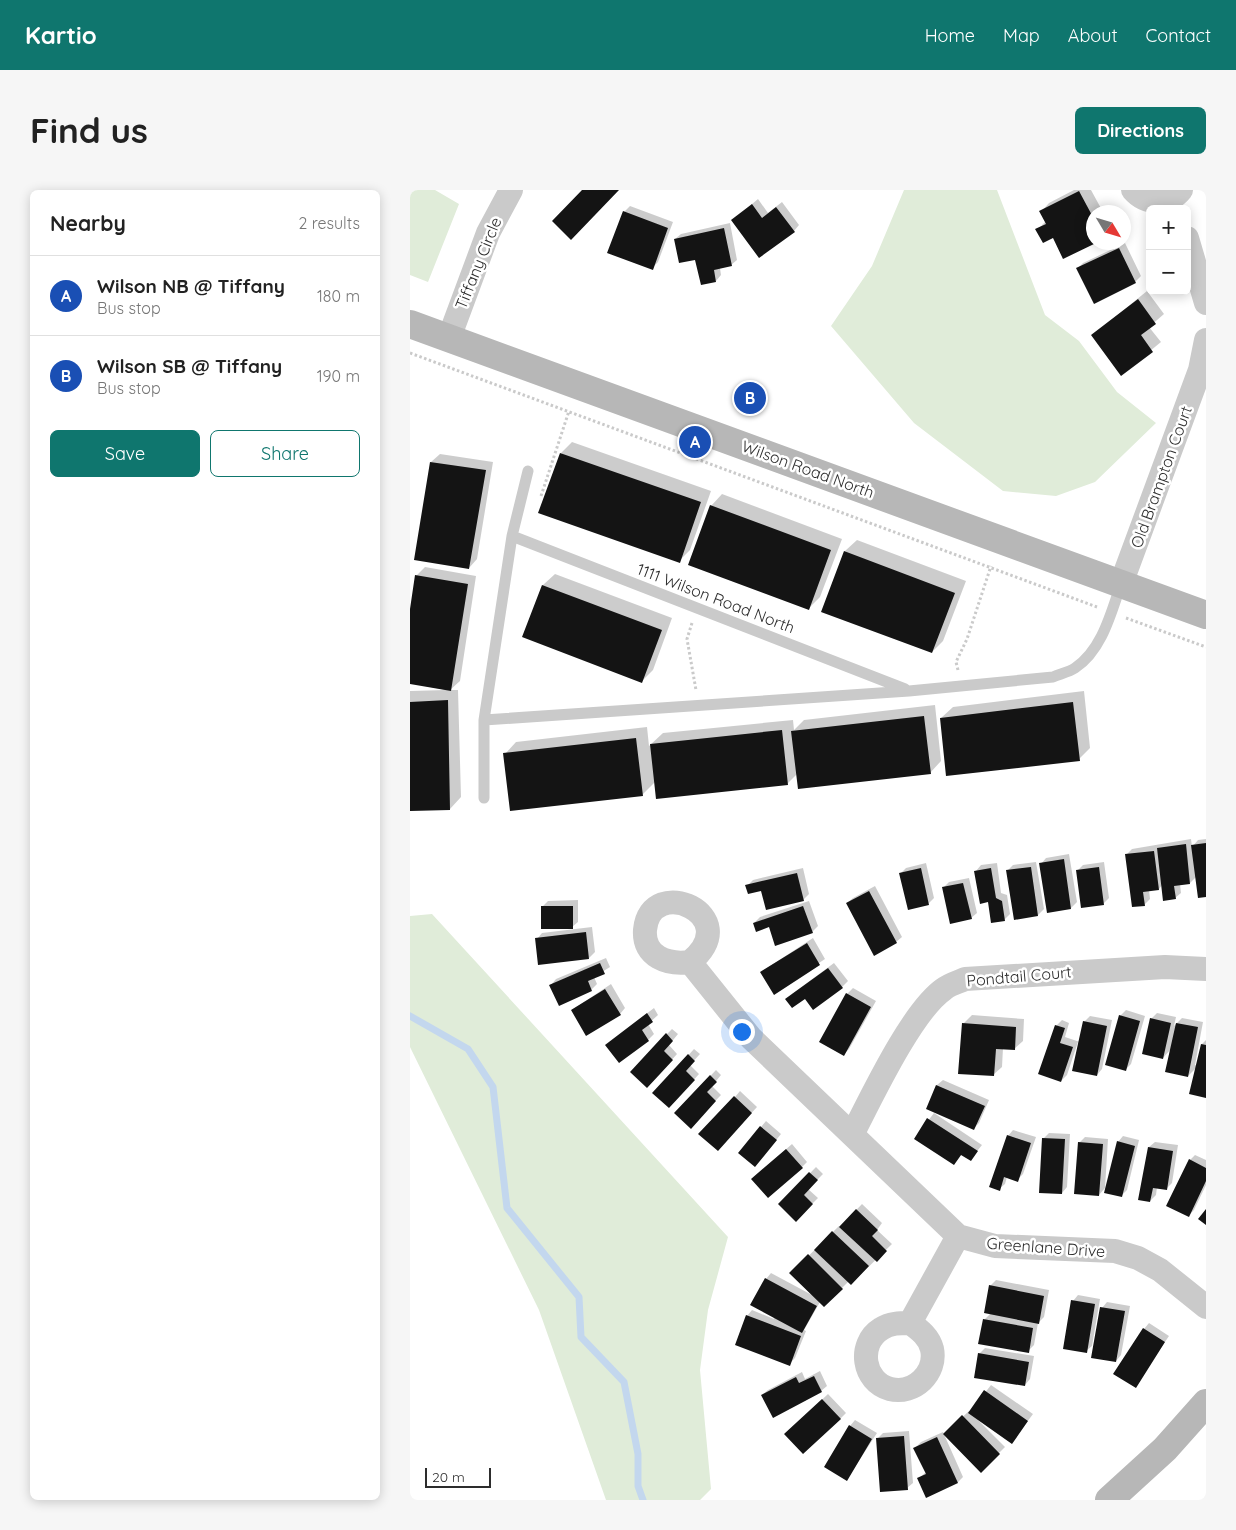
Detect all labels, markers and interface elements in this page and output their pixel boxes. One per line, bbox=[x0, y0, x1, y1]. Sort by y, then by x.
text: Kartio bbox=[25, 20, 97, 50]
text: Home bbox=[925, 24, 975, 47]
text: Map bbox=[1003, 24, 1040, 47]
text: About bbox=[1068, 24, 1118, 47]
text: Contact bbox=[1146, 24, 1211, 47]
button: Directions bbox=[1075, 107, 1206, 154]
text: Find us bbox=[30, 108, 148, 152]
north arrow bbox=[1086, 205, 1131, 250]
map controls bbox=[1146, 205, 1191, 295]
button: + bbox=[1146, 205, 1191, 250]
text: Nearby bbox=[50, 210, 126, 236]
text: 2 results bbox=[298, 213, 360, 233]
street label: Tiffany Circle bbox=[450, 214, 506, 312]
button: − bbox=[1146, 250, 1191, 295]
text: Wilson NB @ Tiffany bbox=[97, 274, 285, 298]
text: A bbox=[61, 286, 71, 306]
text: 180 m bbox=[317, 286, 360, 306]
text: Bus stop bbox=[97, 298, 161, 318]
text: Wilson SB @ Tiffany bbox=[97, 354, 282, 378]
text: B bbox=[61, 366, 71, 386]
text: 190 m bbox=[317, 366, 360, 386]
text: Bus stop bbox=[97, 378, 161, 398]
pin: B bbox=[734, 379, 766, 417]
street label: Old Brampton Court bbox=[1126, 403, 1196, 551]
pin: A bbox=[679, 423, 711, 461]
button: Save bbox=[50, 430, 200, 477]
button: Share bbox=[210, 430, 360, 477]
street label: Wilson Road North bbox=[739, 436, 877, 502]
street label: 1111 Wilson Road North bbox=[634, 559, 798, 637]
street label: Pondtail Court bbox=[966, 961, 1072, 991]
your location bbox=[729, 1019, 755, 1045]
street label: Greenlane Drive bbox=[986, 1233, 1106, 1261]
scale bar bbox=[425, 1465, 491, 1488]
text: 20 m bbox=[432, 1468, 465, 1486]

